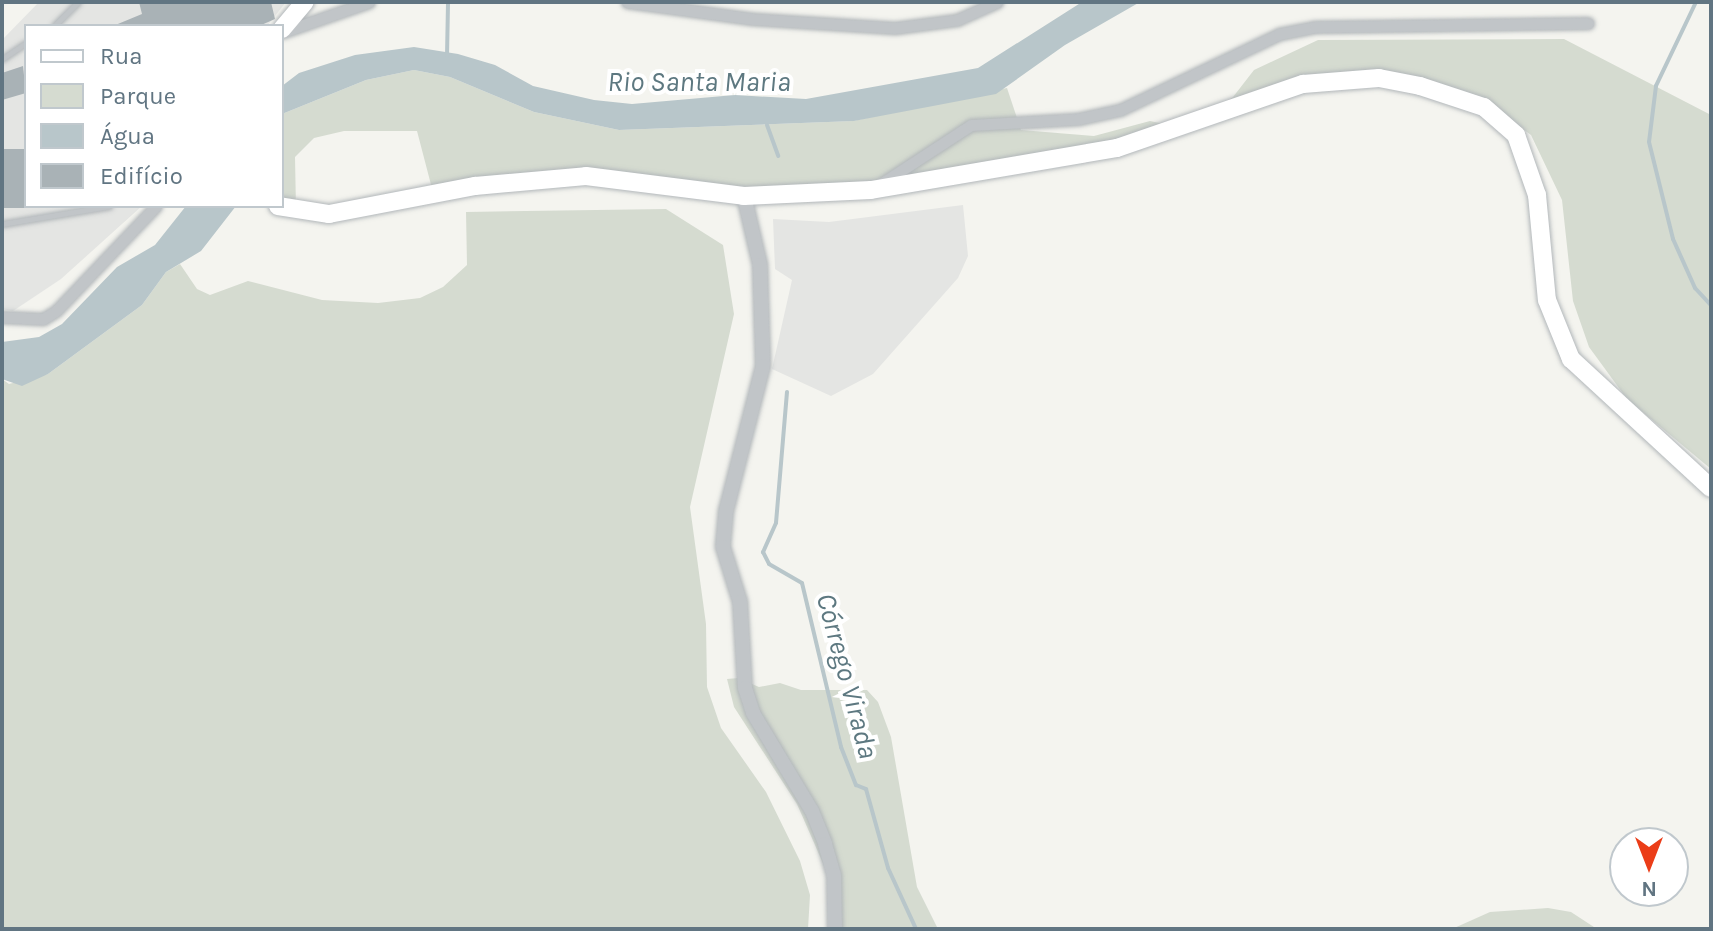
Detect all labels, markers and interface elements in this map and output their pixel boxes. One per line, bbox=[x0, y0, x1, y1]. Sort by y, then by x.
legend bbox=[24, 24, 284, 208]
text: Rua bbox=[100, 42, 142, 70]
water label: Rio Santa Maria bbox=[607, 65, 791, 99]
text: Parque bbox=[100, 82, 176, 110]
text: Água bbox=[100, 122, 155, 150]
text: Edifício bbox=[100, 162, 183, 190]
water label: Córrego Virada bbox=[809, 590, 885, 762]
north arrow bbox=[1609, 827, 1689, 907]
text: N bbox=[1641, 876, 1657, 902]

